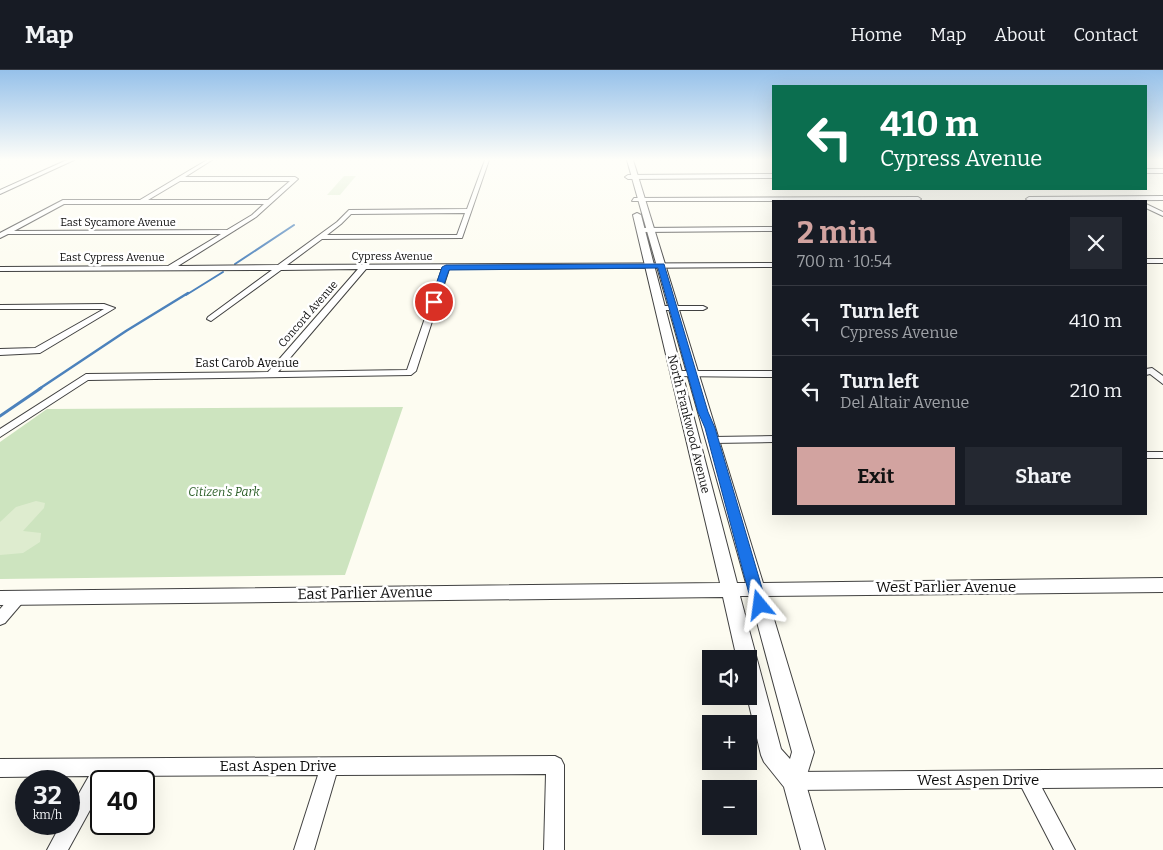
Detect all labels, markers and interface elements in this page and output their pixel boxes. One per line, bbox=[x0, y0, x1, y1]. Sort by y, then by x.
text: Map bbox=[25, 21, 74, 49]
text: Home bbox=[851, 24, 902, 46]
text: Map bbox=[930, 24, 966, 46]
text: About bbox=[994, 24, 1045, 46]
text: Contact bbox=[1073, 24, 1138, 46]
text: 410 m bbox=[880, 103, 978, 145]
icon: left bbox=[797, 105, 862, 170]
text: Cypress Avenue bbox=[880, 145, 1042, 172]
text: 2 min bbox=[797, 215, 877, 251]
street label: East Sycamore Avenue bbox=[60, 216, 176, 229]
button: close bbox=[1070, 217, 1122, 269]
street label: Cypress Avenue bbox=[351, 250, 433, 263]
street label: East Cypress Avenue bbox=[59, 251, 165, 264]
text: 700 m · 10:54 bbox=[797, 252, 892, 271]
street label: Concord Avenue bbox=[276, 278, 340, 350]
pin bbox=[413, 281, 455, 323]
icon: arrive bbox=[420, 288, 448, 316]
text: Turn left bbox=[840, 300, 919, 323]
icon: left bbox=[797, 307, 825, 335]
text: 410 m bbox=[1069, 309, 1122, 332]
text: Cypress Avenue bbox=[840, 323, 958, 342]
street label: North Frankwood Avenue bbox=[665, 353, 713, 495]
street label: East Carob Avenue bbox=[195, 356, 299, 370]
text: Turn left bbox=[840, 370, 919, 393]
icon: left bbox=[797, 377, 825, 405]
text: 210 m bbox=[1070, 379, 1122, 402]
text: Del Altair Avenue bbox=[840, 393, 969, 412]
button: Exit bbox=[797, 447, 955, 505]
button: Share bbox=[965, 447, 1122, 505]
park label: Citizen's Park bbox=[188, 485, 260, 499]
position arrow bbox=[733, 578, 785, 630]
street label: West Parlier Avenue bbox=[876, 578, 1016, 596]
street label: East Parlier Avenue bbox=[297, 583, 433, 603]
map controls bbox=[702, 650, 757, 835]
button: sound bbox=[702, 650, 757, 705]
button: + bbox=[702, 715, 757, 770]
street label: East Aspen Drive bbox=[219, 757, 337, 775]
speed limit sign: 40 bbox=[90, 770, 155, 835]
street label: West Aspen Drive bbox=[917, 771, 1039, 789]
button: − bbox=[702, 780, 757, 835]
text: 32 bbox=[33, 781, 62, 811]
text: km/h bbox=[33, 808, 62, 822]

